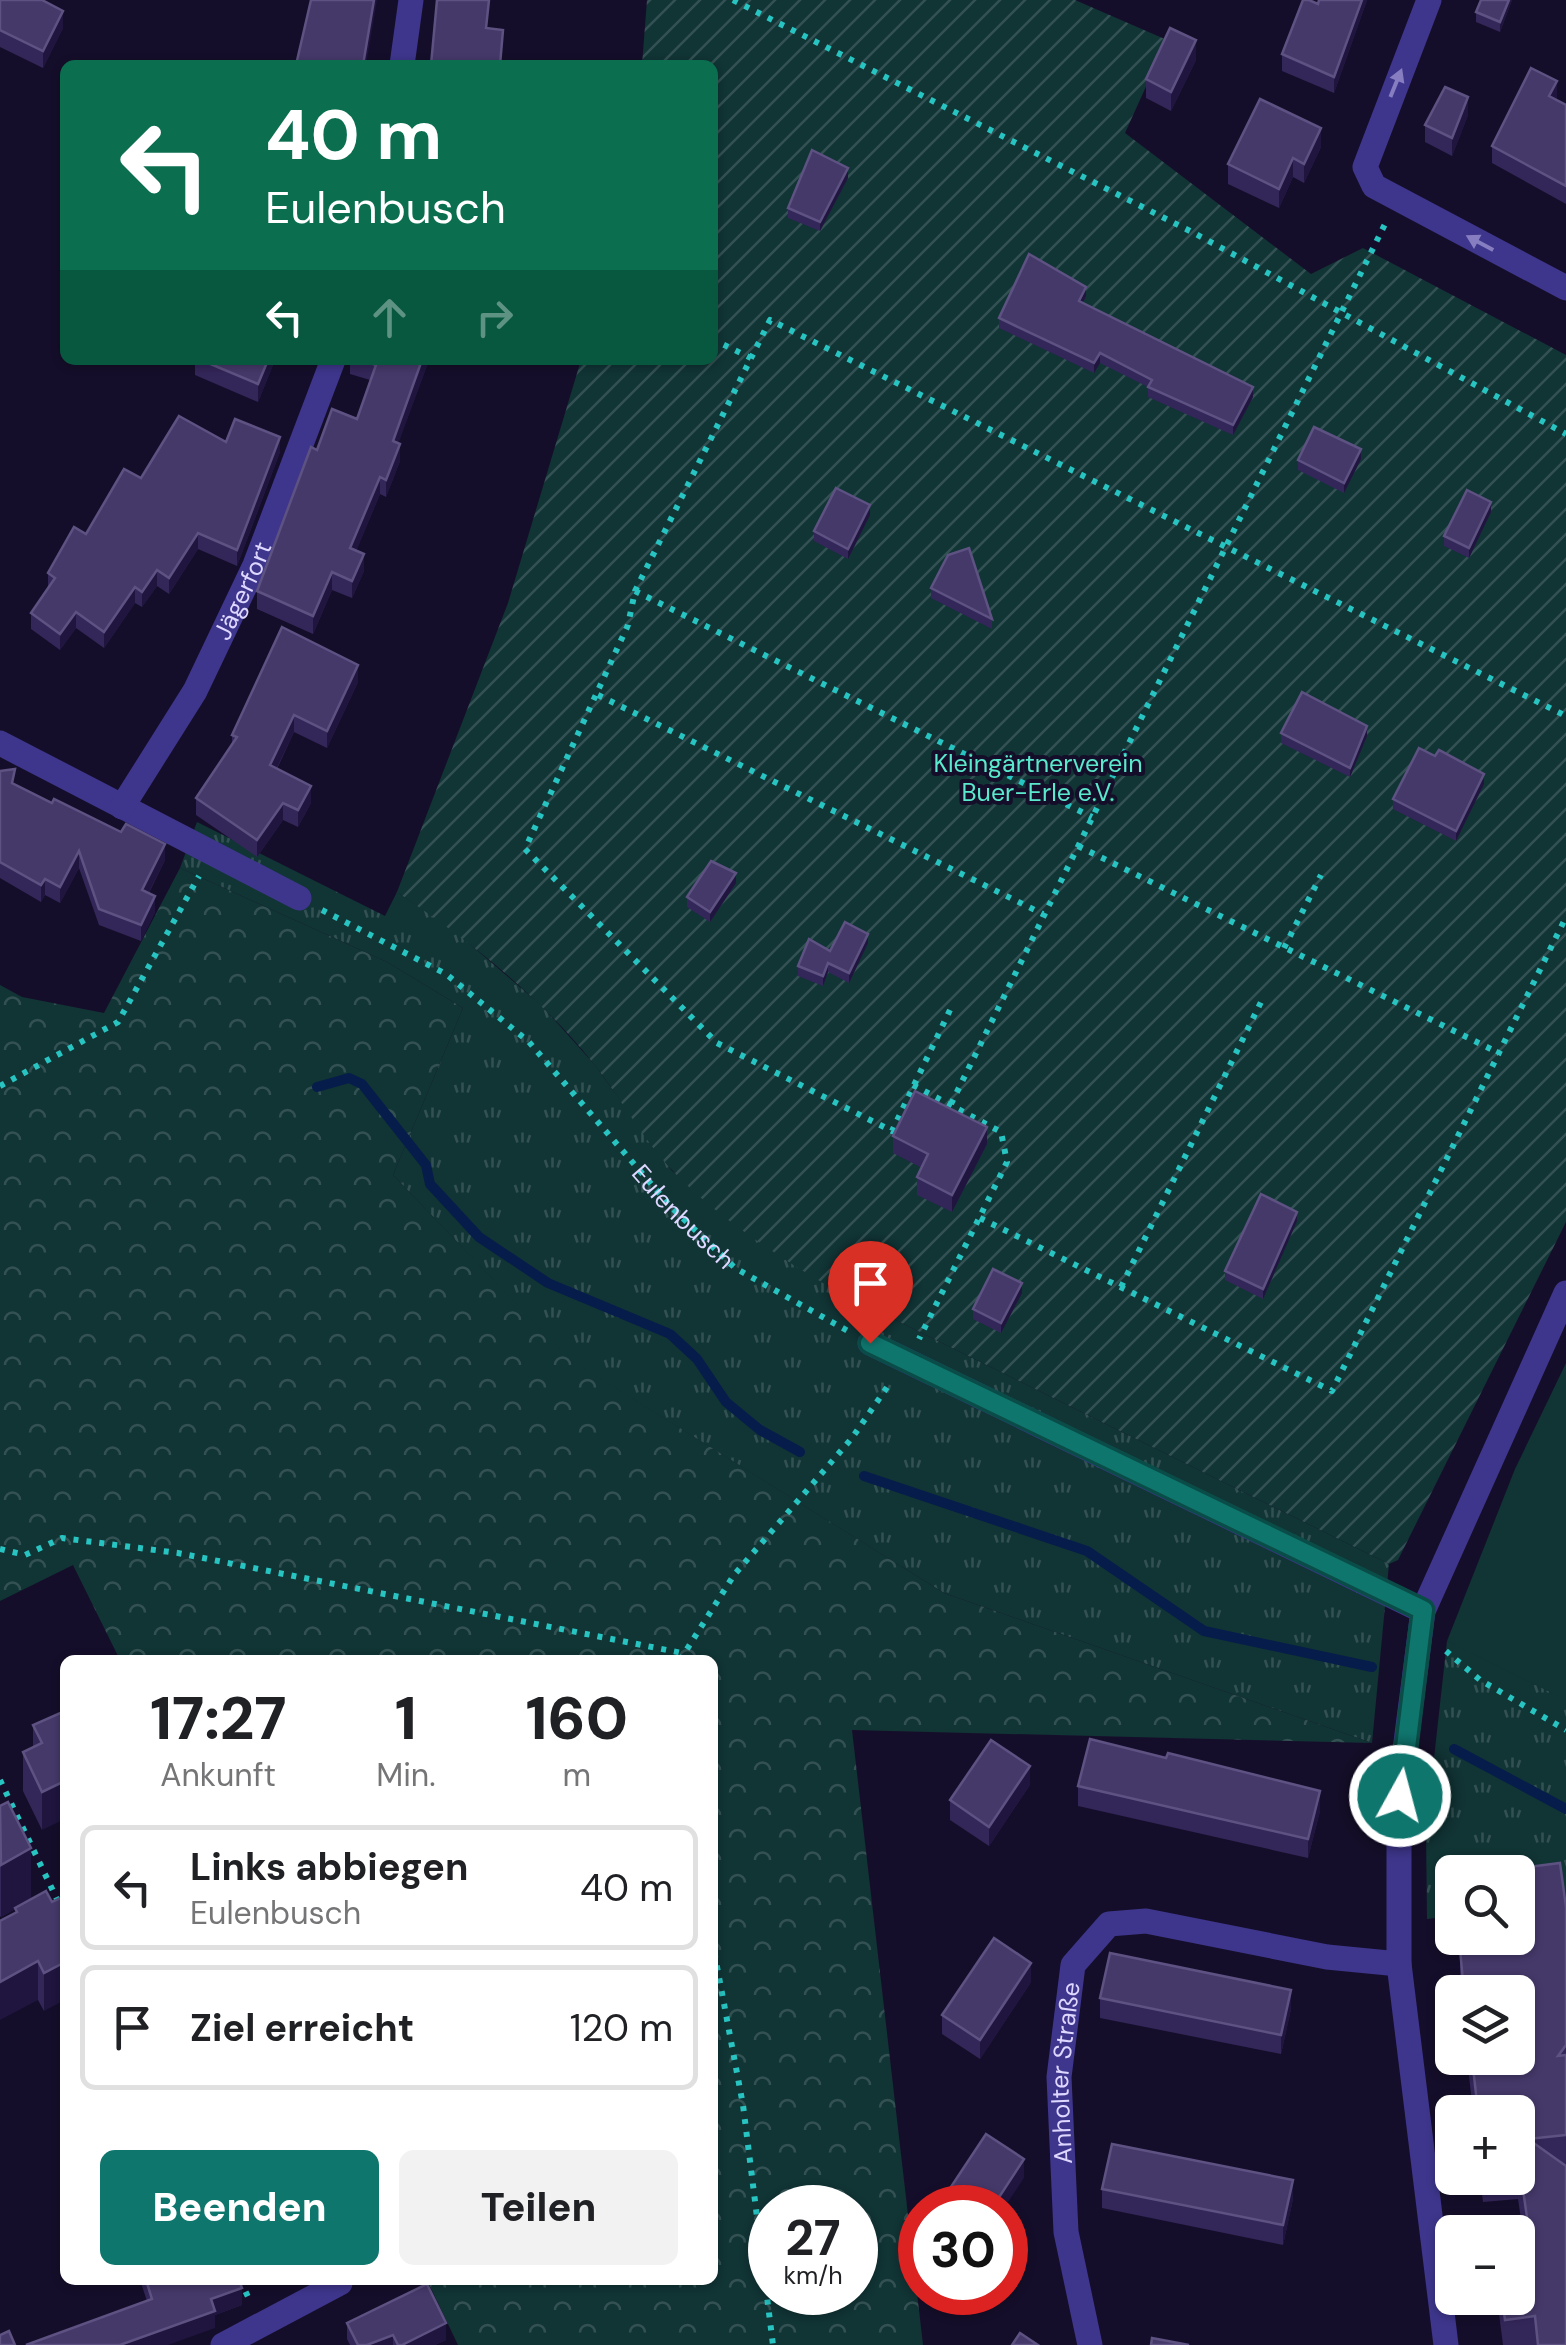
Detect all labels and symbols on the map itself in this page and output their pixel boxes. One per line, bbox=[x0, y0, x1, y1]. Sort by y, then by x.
one-way arrow bbox=[1388, 68, 1404, 98]
one-way arrow bbox=[1465, 235, 1494, 252]
street label: Jägerfort bbox=[205, 537, 279, 645]
park label: Kleingärtnerverein Buer-Erle e.V. bbox=[933, 747, 1143, 809]
street label: Eulenbusch bbox=[625, 1157, 742, 1276]
pin bbox=[828, 1241, 913, 1344]
position arrow bbox=[1348, 1744, 1452, 1848]
street label: Anholter Straße bbox=[1042, 1980, 1087, 2165]
speed limit sign: 30 bbox=[898, 2185, 1028, 2315]

